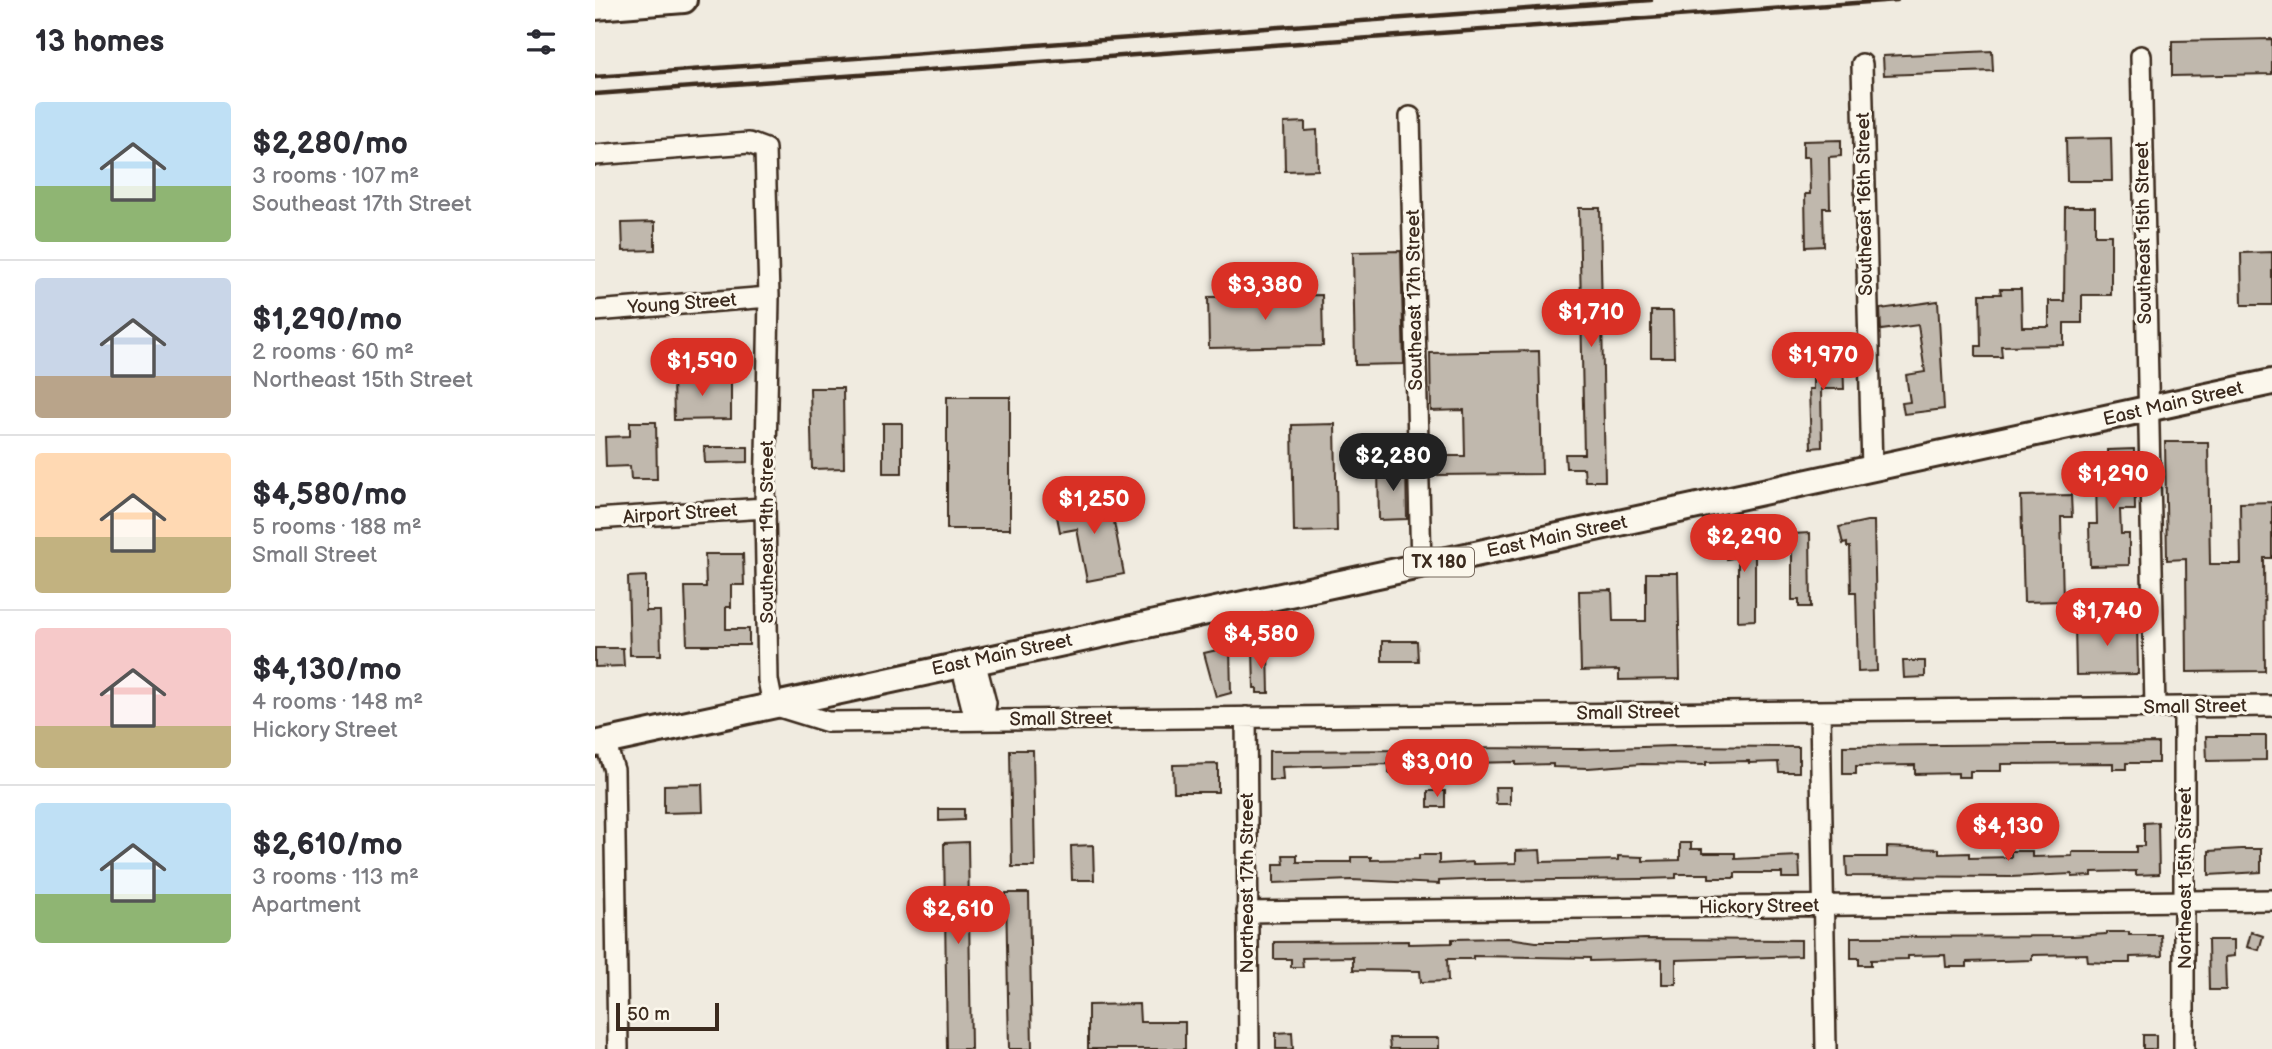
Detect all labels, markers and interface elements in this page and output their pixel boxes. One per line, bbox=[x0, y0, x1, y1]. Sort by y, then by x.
icon: filters bbox=[522, 23, 560, 61]
text: 13 homes bbox=[35, 24, 164, 60]
street label: Southeast 16th Street bbox=[1852, 112, 1878, 296]
text: $2,280/mo bbox=[252, 126, 408, 162]
icon: home bbox=[91, 130, 175, 214]
street label: Southeast 15th Street bbox=[2131, 141, 2157, 325]
text: 3 rooms · 107 m² bbox=[252, 162, 419, 190]
text: Southeast 17th Street bbox=[252, 190, 472, 218]
street label: Southeast 17th Street bbox=[1402, 209, 1428, 391]
pin: $3,380 bbox=[1208, 262, 1322, 322]
text: $3,380 bbox=[1227, 271, 1303, 299]
street label: Young Street bbox=[626, 289, 737, 319]
pin: $1,710 bbox=[1534, 290, 1648, 349]
text: $1,710 bbox=[1558, 298, 1624, 326]
text: $1,290/mo bbox=[252, 302, 402, 338]
icon: home bbox=[91, 306, 175, 390]
pin: $1,970 bbox=[1766, 332, 1880, 392]
text: 2 rooms · 60 m² bbox=[252, 338, 414, 366]
pin: $1,590 bbox=[645, 338, 759, 398]
text: $1,970 bbox=[1788, 341, 1858, 369]
text: $1,590 bbox=[666, 347, 738, 375]
text: Northeast 15th Street bbox=[252, 366, 473, 394]
street label: East Main Street bbox=[2101, 377, 2245, 431]
pin: $2,280 bbox=[1336, 434, 1450, 493]
street label: Southeast 19th Street bbox=[756, 440, 779, 624]
text: $2,280 bbox=[1355, 442, 1431, 470]
pin: $1,290 bbox=[2056, 452, 2170, 511]
text: $1,290 bbox=[2077, 460, 2149, 488]
pin: $1,250 bbox=[1037, 476, 1151, 536]
text: $4,580/mo bbox=[252, 477, 407, 513]
icon: home bbox=[91, 481, 175, 565]
text: $1,250 bbox=[1058, 485, 1130, 513]
street label: Airport Street bbox=[622, 499, 738, 529]
street label: East Main Street bbox=[1485, 511, 1629, 563]
text: 5 rooms · 188 m² bbox=[252, 513, 422, 541]
pin: $2,290 bbox=[1687, 514, 1801, 574]
text: $2,290 bbox=[1706, 523, 1782, 551]
text: Small Street bbox=[252, 541, 377, 569]
road number: TX 180 bbox=[1404, 548, 1474, 576]
pin: $1,740 bbox=[2050, 588, 2164, 648]
text: $1,740 bbox=[2072, 597, 2142, 625]
pin: $4,580 bbox=[1204, 612, 1318, 671]
text: $4,580 bbox=[1223, 620, 1299, 648]
street label: East Main Street bbox=[930, 629, 1074, 681]
text: $4,130/mo bbox=[252, 652, 402, 688]
icon: home bbox=[91, 656, 175, 740]
text: 4 rooms · 148 m² bbox=[252, 688, 423, 716]
street label: Small Street bbox=[2143, 695, 2247, 719]
street label: Small Street bbox=[1576, 701, 1680, 725]
street label: Small Street bbox=[1009, 707, 1113, 731]
text: Hickory Street bbox=[252, 716, 398, 744]
pin: $3,010 bbox=[1380, 740, 1494, 799]
text: $3,010 bbox=[1401, 748, 1473, 776]
street label: Northeast 15th Street bbox=[2174, 787, 2197, 969]
street label: Northeast 17th Street bbox=[1236, 792, 1259, 973]
pin: $4,130 bbox=[1951, 804, 2065, 863]
text: $4,130 bbox=[1972, 812, 2044, 840]
text: $2,610/mo bbox=[252, 827, 403, 863]
icon: home bbox=[91, 831, 175, 915]
text: 3 rooms · 113 m² bbox=[252, 863, 419, 891]
pin: $2,610 bbox=[901, 886, 1015, 946]
text: Apartment bbox=[252, 891, 361, 919]
street label: Hickory Street bbox=[1699, 894, 1820, 920]
text: $2,610 bbox=[922, 895, 994, 923]
scale bar bbox=[616, 1000, 719, 1032]
text: 50 m bbox=[627, 1003, 670, 1026]

